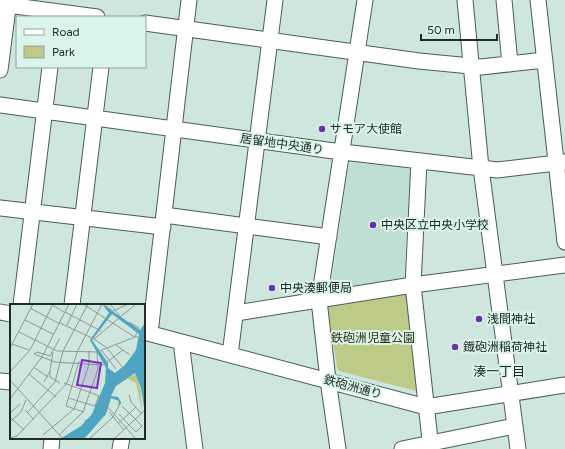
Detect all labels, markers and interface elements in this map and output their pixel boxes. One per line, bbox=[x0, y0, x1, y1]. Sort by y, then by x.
legend bbox=[16, 16, 146, 68]
scale bar bbox=[421, 16, 497, 42]
text: 50 m bbox=[427, 23, 455, 37]
text: Road bbox=[52, 25, 80, 39]
text: Park bbox=[52, 45, 75, 59]
place label: サモア大使館 bbox=[330, 122, 402, 136]
marker: サモア大使館 bbox=[317, 124, 327, 134]
street label: 居留地中央通り bbox=[239, 131, 325, 157]
place label: 中央区立中央小学校 bbox=[381, 218, 489, 232]
marker: 中央区立中央小学校 bbox=[368, 220, 378, 230]
place label: 中央湊郵便局 bbox=[280, 281, 352, 295]
marker: 中央湊郵便局 bbox=[267, 283, 277, 293]
inset map bbox=[10, 304, 145, 439]
place label: 浅間神社 bbox=[487, 312, 535, 326]
marker: 浅間神社 bbox=[474, 314, 484, 324]
park label: 鉄砲洲児童公園 bbox=[331, 331, 415, 345]
place label: 鐡砲洲稲荷神社 bbox=[463, 340, 547, 354]
marker: 鐡砲洲稲荷神社 bbox=[450, 342, 460, 352]
district label: 湊一丁目 bbox=[473, 364, 525, 379]
street label: 鉄砲洲通り bbox=[322, 372, 384, 402]

